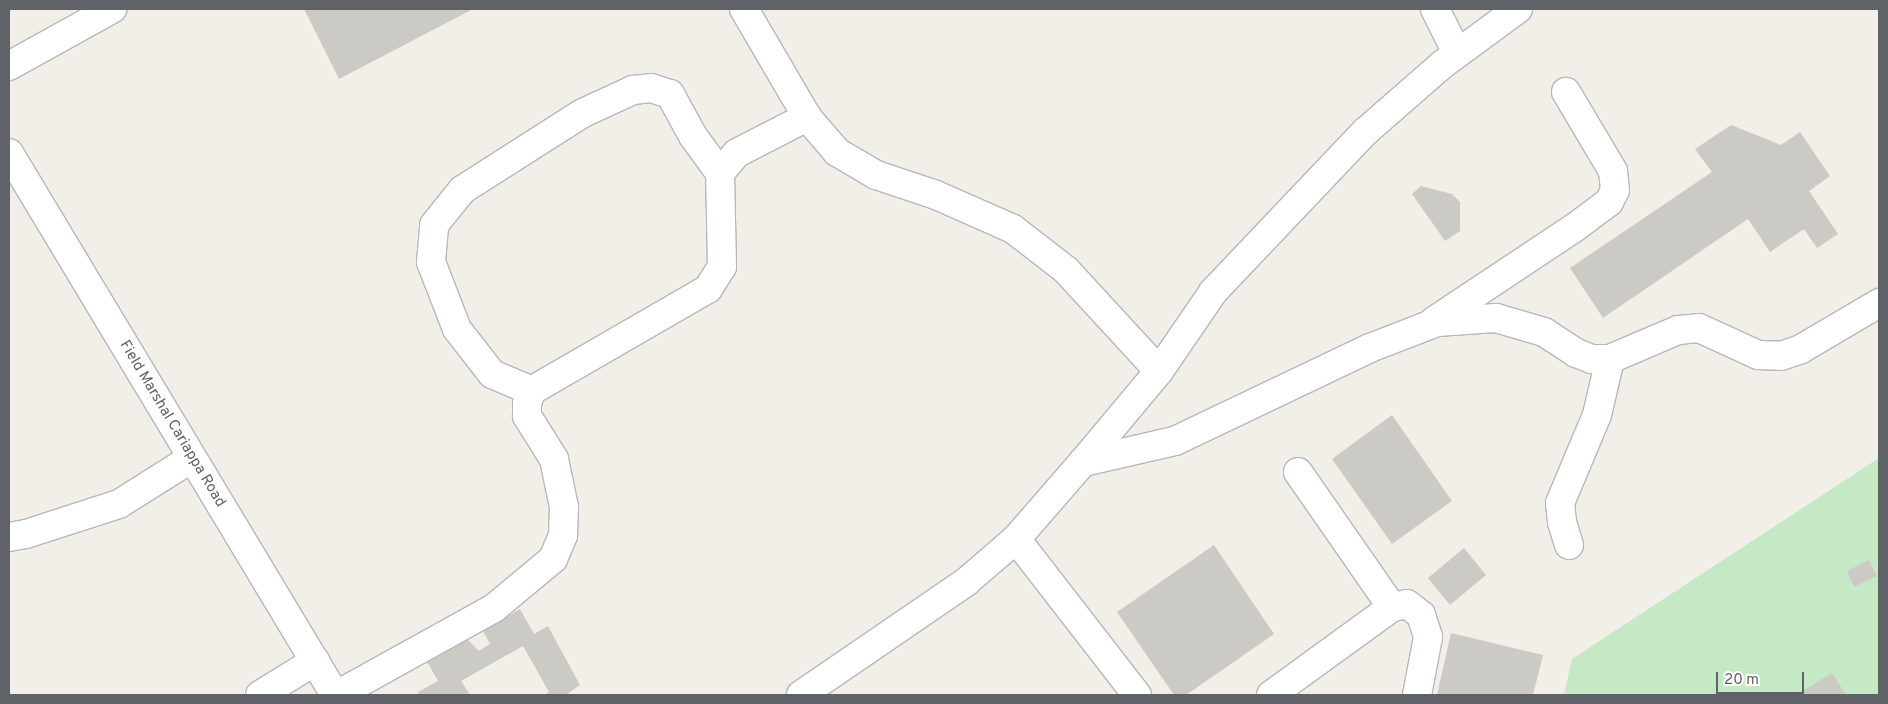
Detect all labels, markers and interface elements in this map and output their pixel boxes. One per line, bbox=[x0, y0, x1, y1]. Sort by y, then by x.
street label: Field Marshal Cariappa Road bbox=[115, 337, 229, 511]
scale bar bbox=[1718, 662, 1806, 694]
text: 20 m bbox=[1724, 671, 1759, 690]

